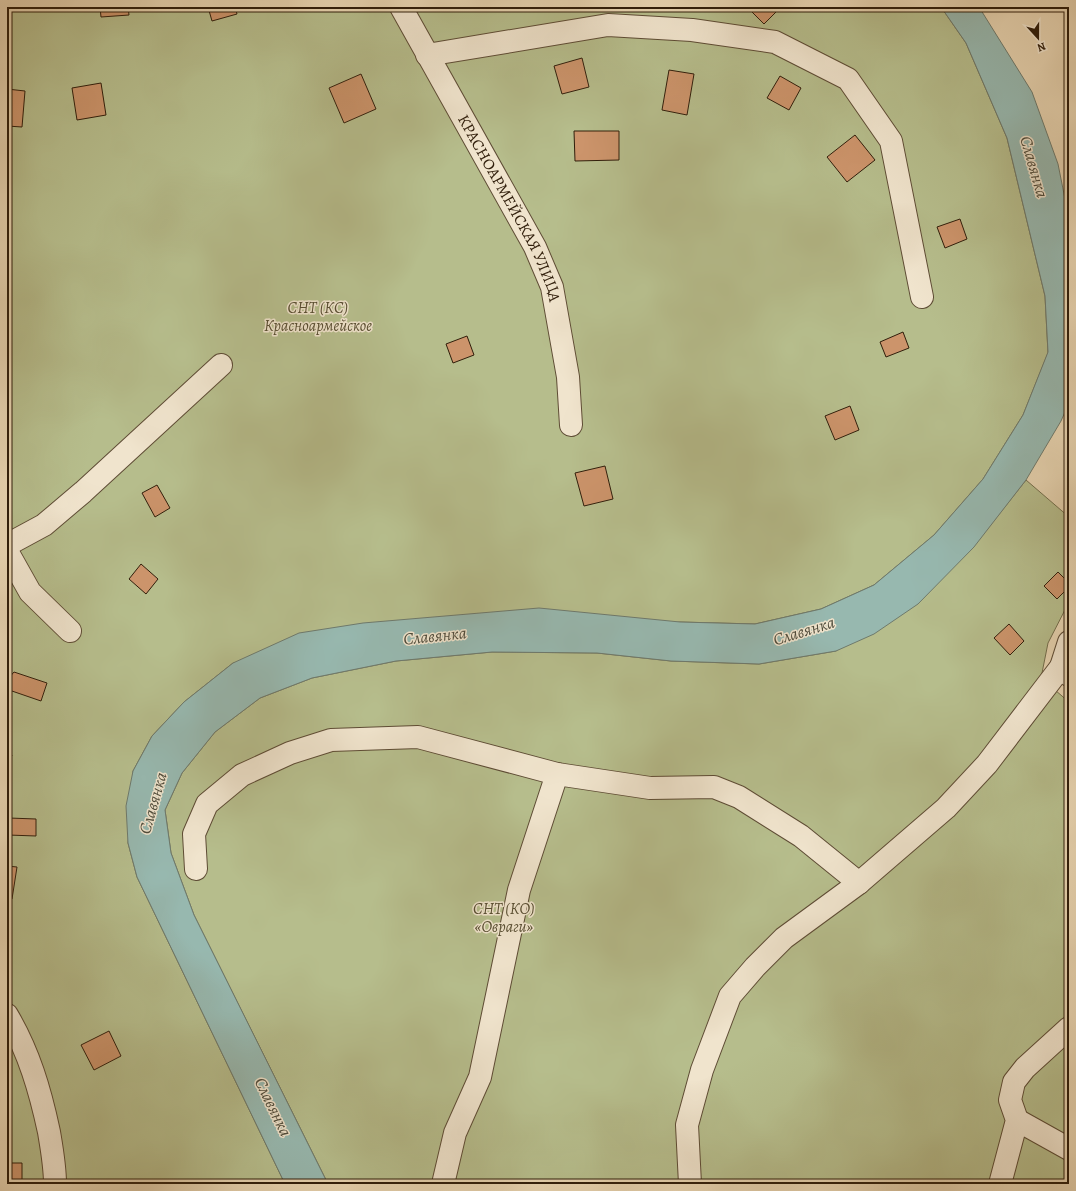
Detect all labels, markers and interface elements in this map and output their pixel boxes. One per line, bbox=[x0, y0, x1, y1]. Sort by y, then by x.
north arrow bbox=[1018, 18, 1058, 58]
text: N bbox=[1035, 38, 1048, 55]
street label: КРАСНОАРМЕЙСКАЯ УЛИЦА bbox=[452, 111, 566, 304]
water label: Славянка bbox=[1014, 133, 1054, 201]
park label: СНТ (КС) Красноармейское bbox=[264, 297, 372, 337]
water label: Славянка bbox=[770, 611, 838, 651]
water label: Славянка bbox=[402, 621, 468, 651]
water label: Славянка bbox=[133, 769, 173, 837]
park label: СНТ (КО) «Овраги» bbox=[473, 898, 535, 938]
water label: Славянка bbox=[249, 1074, 297, 1141]

